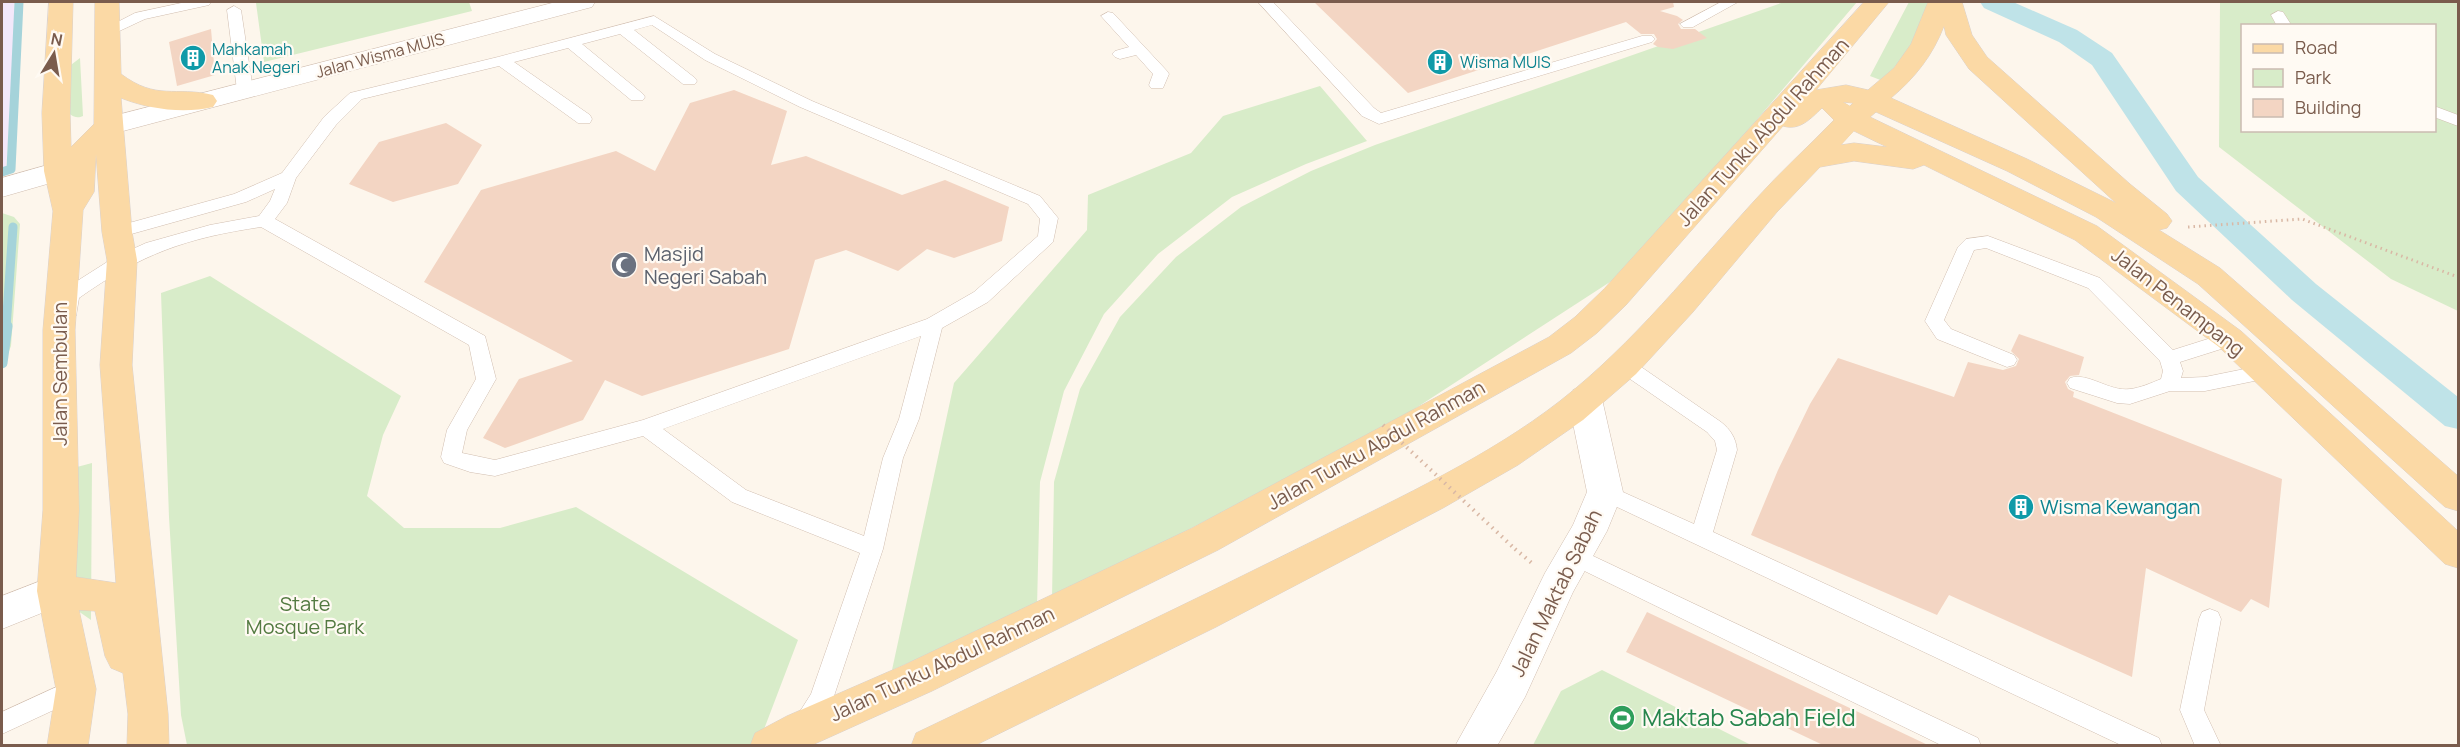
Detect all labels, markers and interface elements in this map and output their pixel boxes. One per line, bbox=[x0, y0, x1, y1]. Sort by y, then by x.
north arrow bbox=[24, 24, 84, 84]
legend bbox=[2241, 24, 2436, 132]
text: N bbox=[49, 27, 65, 51]
street label: Jalan Wisma MUIS bbox=[313, 27, 447, 83]
street label: Jalan Tunku Abdul Rahman bbox=[1671, 32, 1855, 232]
text: Road bbox=[2295, 35, 2338, 59]
place label: Mahkamah Anak Negeri bbox=[212, 38, 300, 78]
building icon: Mahkamah Anak Negeri bbox=[178, 43, 208, 73]
building icon: Wisma MUIS bbox=[1425, 47, 1455, 77]
place label: Wisma MUIS bbox=[1460, 51, 1551, 73]
text: Park bbox=[2295, 65, 2332, 89]
text: Building bbox=[2295, 95, 2361, 119]
place label: Masjid Negeri Sabah bbox=[644, 240, 767, 290]
street label: Jalan Penampang bbox=[2106, 241, 2250, 362]
mosque icon: Masjid Negeri Sabah bbox=[609, 250, 639, 280]
street label: Jalan Sembulan bbox=[46, 302, 73, 446]
street label: Jalan Tunku Abdul Rahman bbox=[1262, 373, 1489, 516]
building icon: Wisma Kewangan bbox=[2006, 492, 2036, 522]
place label: Wisma Kewangan bbox=[2040, 493, 2200, 520]
street label: Jalan Maktab Sabah bbox=[1503, 505, 1608, 681]
park label: State Mosque Park bbox=[246, 590, 365, 640]
street label: Jalan Tunku Abdul Rahman bbox=[825, 600, 1059, 728]
place label: Maktab Sabah Field bbox=[1642, 700, 1856, 733]
sports icon: Maktab Sabah Field bbox=[1607, 703, 1637, 733]

